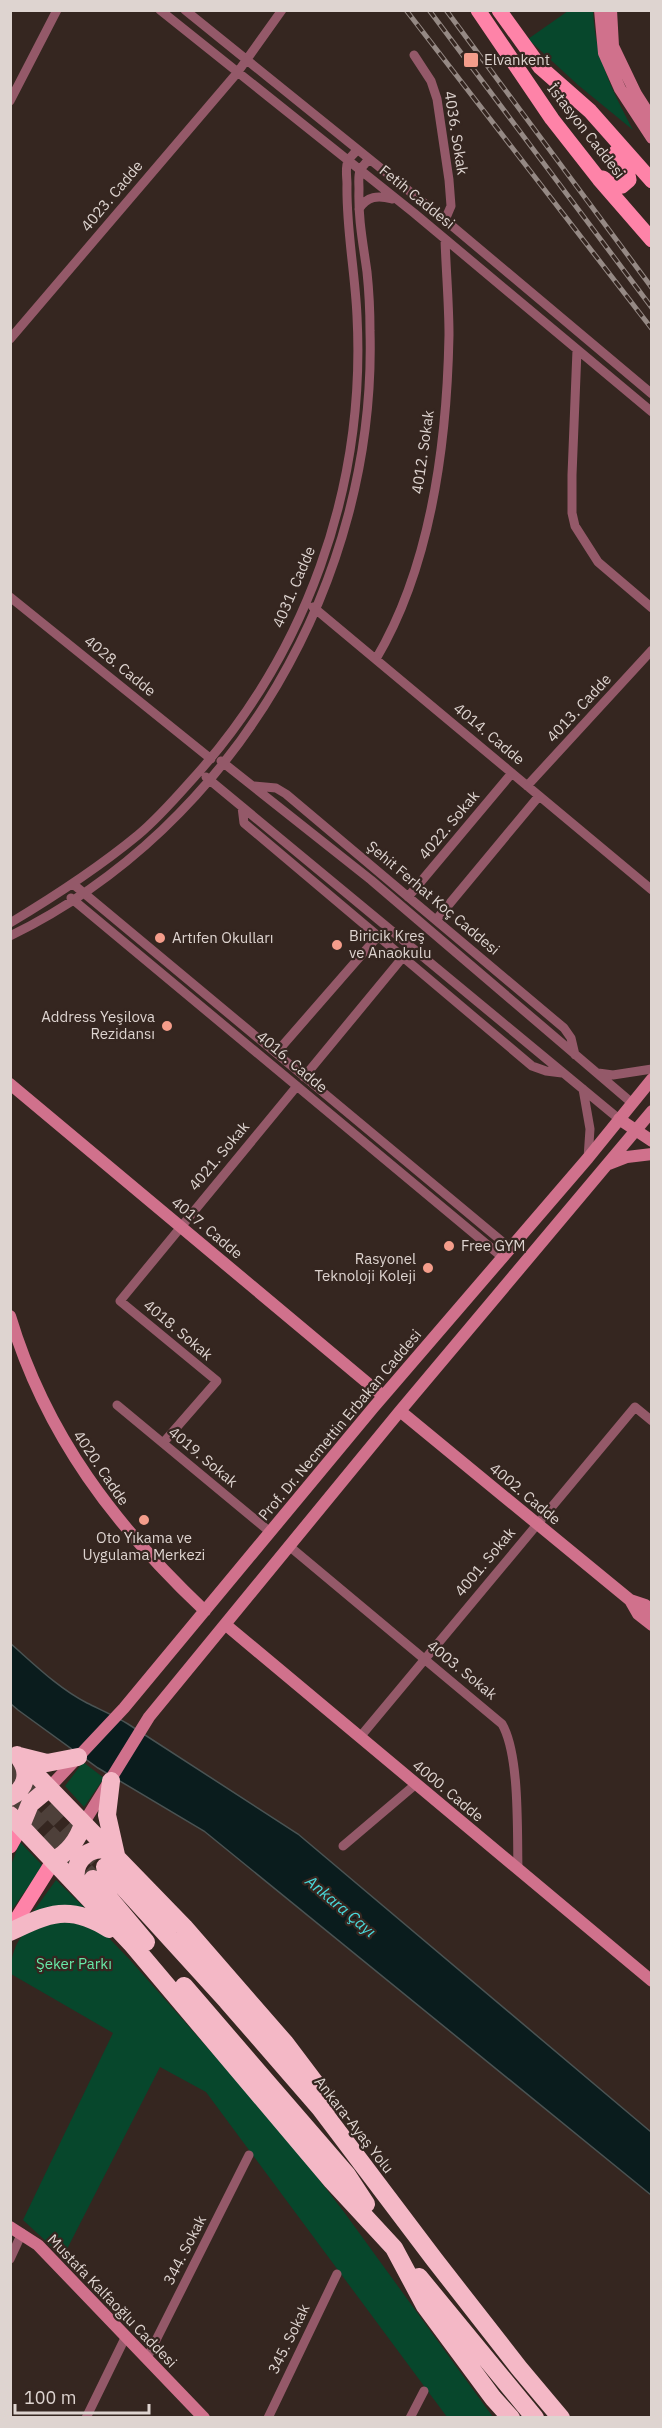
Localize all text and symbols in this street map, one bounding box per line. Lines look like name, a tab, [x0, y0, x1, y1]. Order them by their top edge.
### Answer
place label: Elvankent	[484, 50, 550, 69]
marker: Elvankent	[462, 51, 480, 69]
street label: İstasyon Caddesi	[543, 79, 629, 182]
street label: 4036. Sokak	[441, 90, 472, 176]
street label: 4023. Cadde	[77, 156, 147, 235]
street label: Fetih Caddesi	[376, 160, 459, 233]
street label: 4012. Sokak	[407, 409, 438, 495]
street label: 4031. Cadde	[268, 543, 319, 630]
street label: 4028. Cadde	[81, 631, 160, 700]
street label: 4013. Cadde	[542, 670, 615, 746]
street label: 4014. Cadde	[450, 699, 529, 769]
street label: 4022. Sokak	[414, 786, 483, 863]
street label: Şehit Ferhat Koç Caddesi	[363, 836, 504, 959]
place label: Biricik Kreş ve Anaokulu	[349, 926, 431, 962]
place label: Artıfen Okulları	[172, 928, 274, 947]
marker: Artıfen Okulları	[153, 931, 167, 945]
marker: Biricik Kreş ve Anaokulu	[330, 938, 344, 952]
place label: Address Yeşilova Rezidansı	[41, 1007, 155, 1043]
marker: Address Yeşilova Rezidansı	[160, 1019, 174, 1033]
street label: 4016. Cadde	[253, 1027, 332, 1097]
street label: 4021. Sokak	[184, 1117, 253, 1194]
street label: 4017. Cadde	[168, 1193, 247, 1263]
place label: Free GYM	[461, 1236, 526, 1255]
marker: Free GYM	[442, 1239, 456, 1253]
place label: Rasyonel Teknoloji Koleji	[314, 1249, 416, 1285]
marker: Rasyonel Teknoloji Koleji	[421, 1261, 435, 1275]
street label: 4018. Sokak	[140, 1295, 217, 1364]
street label: Prof. Dr. Necmettin Erbakan Caddesi	[254, 1325, 425, 1524]
street label: 4019. Sokak	[165, 1422, 242, 1491]
street label: 4020. Cadde	[69, 1427, 134, 1509]
street label: 4002. Cadde	[486, 1459, 565, 1529]
marker: Oto Yıkama ve Uygulama Merkezi	[137, 1513, 151, 1527]
street label: 4001. Sokak	[450, 1523, 519, 1600]
place label: Oto Yıkama ve Uygulama Merkezi	[83, 1528, 205, 1564]
street label: 4003. Sokak	[424, 1636, 501, 1704]
street label: 4000. Cadde	[409, 1756, 488, 1826]
water label: Ankara Çayı	[301, 1870, 380, 1941]
park label: Şeker Parkı	[36, 1954, 112, 1973]
street label: Ankara-Ayaş Yolu	[311, 2072, 398, 2177]
street label: 344. Sokak	[159, 2212, 210, 2288]
street label: Mustafa Kalfaoğlu Caddesi	[44, 2230, 181, 2371]
street label: 345. Sokak	[263, 2301, 314, 2377]
scale bar	[15, 2377, 148, 2415]
text: 100 m	[24, 2386, 76, 2409]

